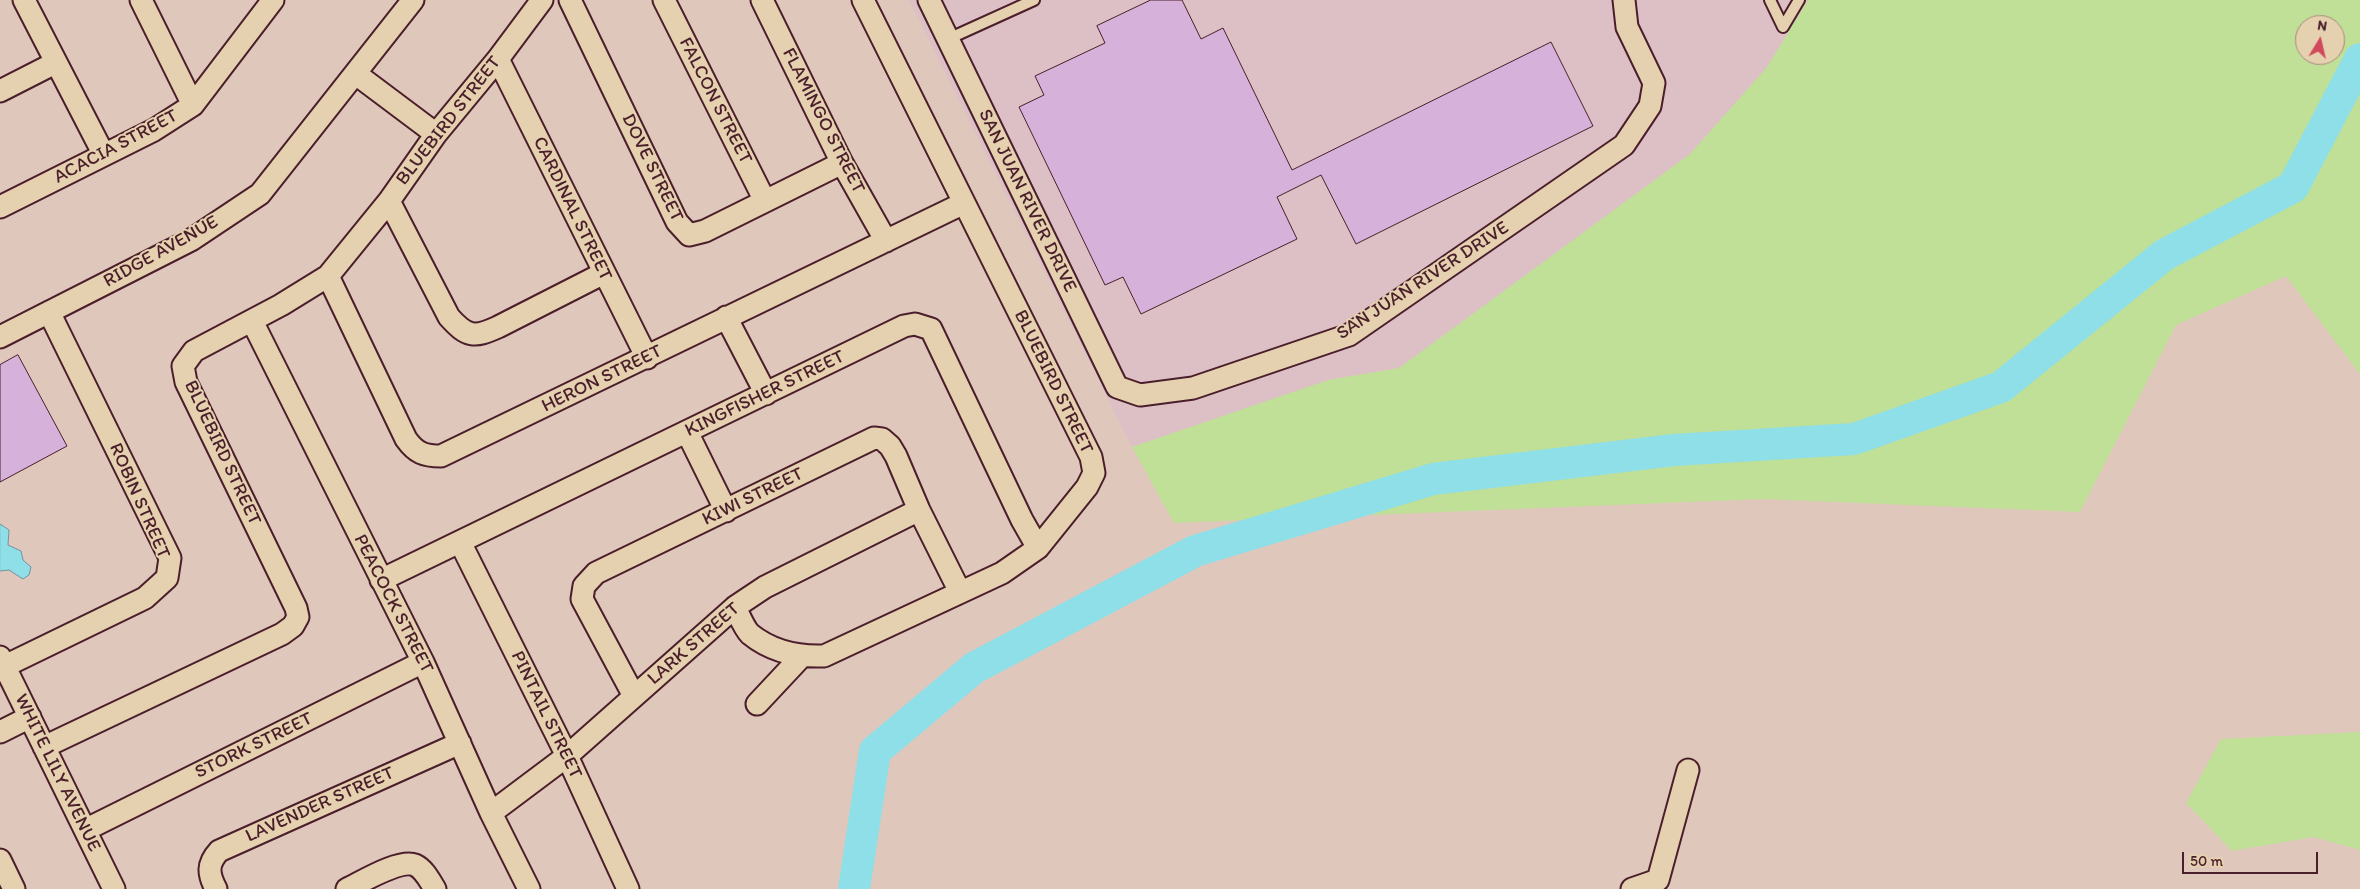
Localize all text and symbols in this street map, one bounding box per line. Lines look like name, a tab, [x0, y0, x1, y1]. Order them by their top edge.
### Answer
north arrow	[2295, 15, 2345, 65]
text: N	[2316, 17, 2328, 35]
street label: FALCON STREET	[673, 34, 757, 168]
street label: FLAMINGO STREET	[777, 45, 869, 197]
street label: BLUEBIRD STREET	[392, 52, 506, 190]
street label: ACACIA STREET	[50, 105, 182, 189]
street label: SAN JUAN RIVER DRIVE	[973, 106, 1081, 296]
street label: DOVE STREET	[616, 110, 688, 226]
street label: CARDINAL STREET	[527, 133, 617, 285]
street label: RIDGE AVENUE	[100, 211, 222, 293]
street label: SAN JUAN RIVER DRIVE	[1333, 217, 1513, 345]
street label: BLUEBIRD STREET	[1008, 306, 1098, 458]
street label: HERON STREET	[538, 340, 666, 418]
street label: KINGFISHER STREET	[681, 345, 849, 443]
street label: BLUEBIRD STREET	[178, 377, 266, 529]
street label: ROBIN STREET	[103, 440, 175, 562]
street label: KIWI STREET	[699, 463, 807, 531]
street label: PEACOCK STREET	[348, 531, 438, 677]
street label: LARK STREET	[643, 598, 745, 690]
street label: PINTAIL STREET	[505, 647, 587, 783]
street label: WHITE LILY AVENUE	[9, 690, 105, 856]
street label: STORK STREET	[191, 708, 317, 784]
street label: LAVENDER STREET	[242, 762, 398, 848]
scale bar	[2185, 842, 2321, 874]
text: 50 m	[2190, 852, 2223, 870]

